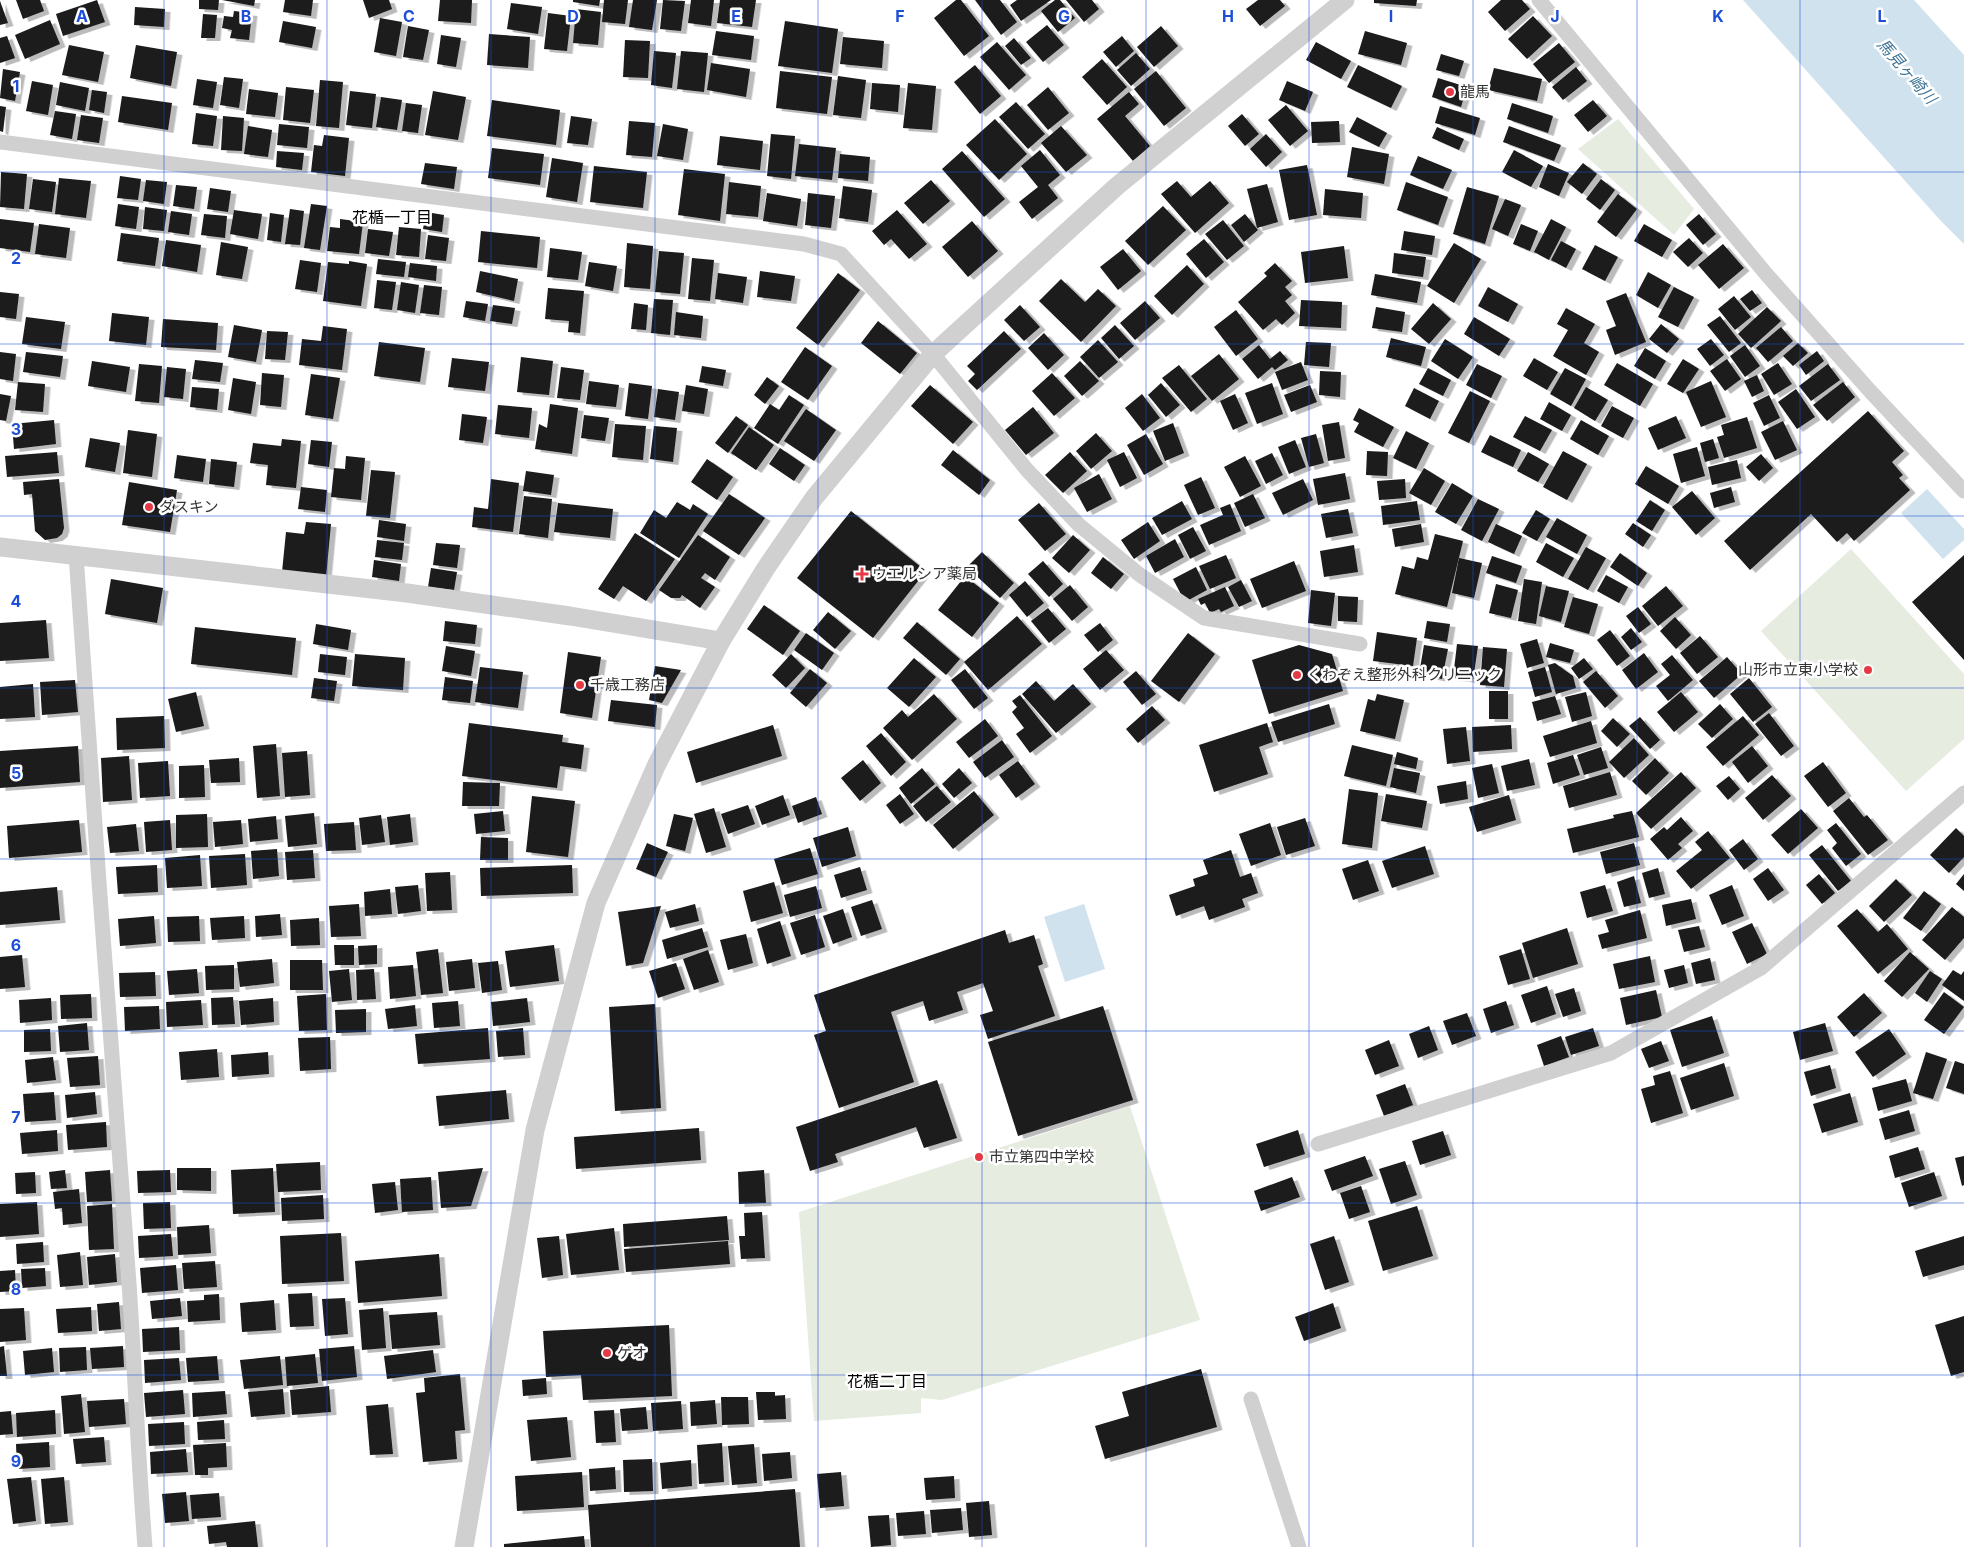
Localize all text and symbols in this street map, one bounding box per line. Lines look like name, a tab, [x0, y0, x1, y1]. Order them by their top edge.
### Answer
text: A	[76, 6, 88, 26]
text: B	[241, 6, 251, 26]
text: C	[403, 6, 415, 26]
text: D	[567, 6, 579, 26]
text: E	[731, 6, 741, 26]
text: F	[895, 6, 905, 26]
text: G	[1058, 6, 1070, 26]
text: H	[1222, 6, 1234, 26]
text: I	[1389, 6, 1393, 26]
text: J	[1550, 6, 1560, 26]
text: K	[1712, 6, 1724, 26]
text: L	[1877, 6, 1887, 26]
water label: 馬見ヶ崎川	[1873, 34, 1942, 109]
text: 1	[13, 76, 19, 96]
place label: 龍馬	[1460, 82, 1490, 101]
marker: 龍馬	[1444, 86, 1456, 98]
district label: 花楯一丁目	[352, 207, 432, 227]
text: 2	[11, 248, 21, 268]
text: 3	[11, 419, 21, 439]
place label: ダスキン	[159, 497, 219, 516]
marker: ダスキン	[143, 501, 155, 513]
place label: ウエルシア薬局	[872, 564, 977, 583]
marker: ウエルシア薬局	[856, 568, 868, 580]
text: 4	[11, 591, 22, 611]
place label: 山形市立東小学校	[1738, 660, 1858, 679]
marker: 山形市立東小学校	[1862, 664, 1874, 676]
place label: くわぞえ整形外科クリニック	[1307, 665, 1502, 684]
marker: くわぞえ整形外科クリニック	[1291, 669, 1303, 681]
place label: 千歳工務店	[590, 675, 665, 694]
marker: 千歳工務店	[574, 679, 586, 691]
text: 5	[11, 763, 21, 783]
text: 6	[11, 935, 21, 955]
text: 7	[11, 1107, 21, 1127]
place label: 市立第四中学校	[989, 1147, 1094, 1166]
marker: 市立第四中学校	[973, 1151, 985, 1163]
text: 8	[11, 1279, 21, 1299]
place label: ゲオ	[617, 1343, 647, 1362]
marker: ゲオ	[601, 1347, 613, 1359]
district label: 花楯二丁目	[847, 1371, 927, 1391]
text: 9	[11, 1451, 21, 1471]

